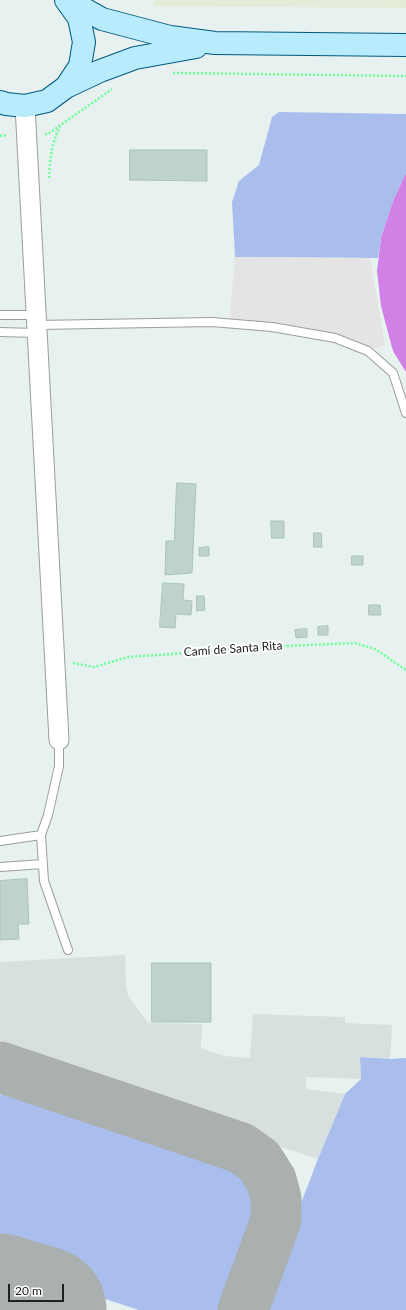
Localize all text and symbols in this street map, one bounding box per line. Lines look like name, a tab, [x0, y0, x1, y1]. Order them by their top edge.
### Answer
street label: Camí de Santa Rita	[183, 638, 283, 660]
scale bar	[10, 1276, 66, 1302]
text: 20 m	[15, 1283, 42, 1298]

